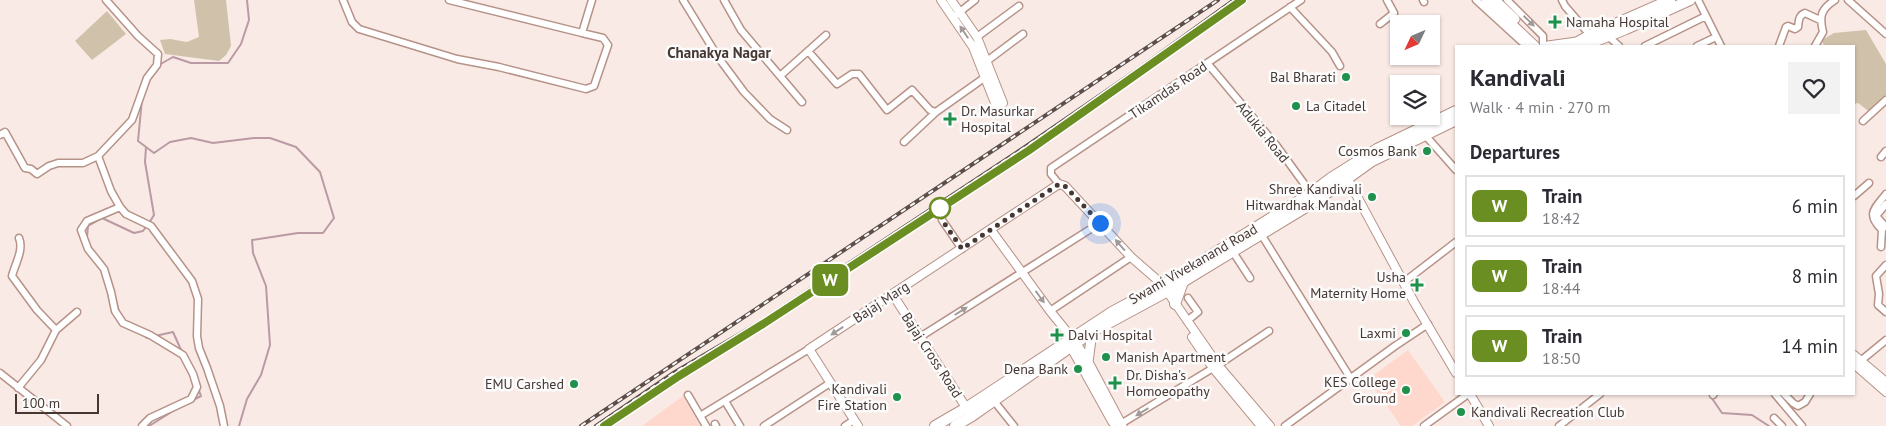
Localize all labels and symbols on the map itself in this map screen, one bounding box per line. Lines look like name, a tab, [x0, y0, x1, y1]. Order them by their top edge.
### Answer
place label: Namaha Hospital	[1566, 13, 1669, 31]
north arrow	[1390, 15, 1440, 65]
one-way arrow	[1522, 15, 1534, 27]
marker: Namaha Hospital	[1548, 15, 1562, 29]
one-way arrow	[959, 25, 969, 38]
district label: Chanakya Nagar	[667, 43, 772, 62]
street label: Tikamdas Road	[1126, 57, 1210, 123]
place label: Bal Bharati	[1270, 68, 1336, 86]
marker: Bal Bharati	[1340, 71, 1352, 83]
place label: La Citadel	[1306, 97, 1366, 115]
street label: Adukia Road	[1233, 98, 1293, 166]
marker: La Citadel	[1290, 100, 1302, 112]
place label: Dr. Masurkar Hospital	[961, 102, 1035, 136]
marker: Dr. Masurkar Hospital	[943, 112, 957, 126]
place label: Cosmos Bank	[1338, 142, 1417, 160]
marker: Cosmos Bank	[1421, 145, 1433, 157]
place label: Shree Kandivali Hitwardhak Mandal	[1246, 180, 1362, 214]
marker: Shree Kandivali Hitwardhak Mandal	[1366, 191, 1378, 203]
unlabelled marker	[929, 197, 951, 219]
your location	[1088, 211, 1113, 236]
street label: Swami Vivekanand Road	[1126, 220, 1260, 308]
one-way arrow	[1114, 239, 1126, 251]
line badge: W	[814, 264, 846, 296]
place label: Usha Maternity Home	[1310, 268, 1406, 302]
street label: Bajaj Marg	[849, 277, 913, 327]
marker: Usha Maternity Home	[1410, 278, 1424, 292]
one-way arrow	[1035, 291, 1045, 304]
one-way arrow	[954, 306, 968, 316]
street label: Bajaj Cross Road	[898, 309, 966, 401]
place label: Laxmi	[1360, 324, 1396, 342]
one-way arrow	[831, 326, 844, 336]
place label: Dalvi Hospital	[1068, 326, 1152, 344]
marker: Laxmi	[1400, 327, 1412, 339]
marker: Dalvi Hospital	[1050, 328, 1064, 342]
place label: Manish Apartment	[1116, 348, 1226, 366]
marker: Manish Apartment	[1100, 351, 1112, 363]
place label: Dena Bank	[1004, 360, 1068, 378]
marker: Dena Bank	[1072, 363, 1084, 375]
place label: Dr. Disha's Homoeopathy	[1126, 366, 1210, 400]
place label: KES College Ground	[1324, 373, 1396, 407]
place label: EMU Carshed	[485, 375, 564, 393]
marker: Dr. Disha's Homoeopathy	[1108, 376, 1122, 390]
marker: EMU Carshed	[568, 378, 580, 390]
place label: Kandivali Fire Station	[818, 380, 887, 414]
marker: KES College Ground	[1400, 384, 1412, 396]
scale bar	[15, 391, 99, 414]
marker: Kandivali Fire Station	[891, 391, 903, 403]
place label: Kandivali Recreation Club	[1471, 403, 1625, 421]
marker: Kandivali Recreation Club	[1455, 406, 1467, 418]
one-way arrow	[1136, 407, 1149, 416]

